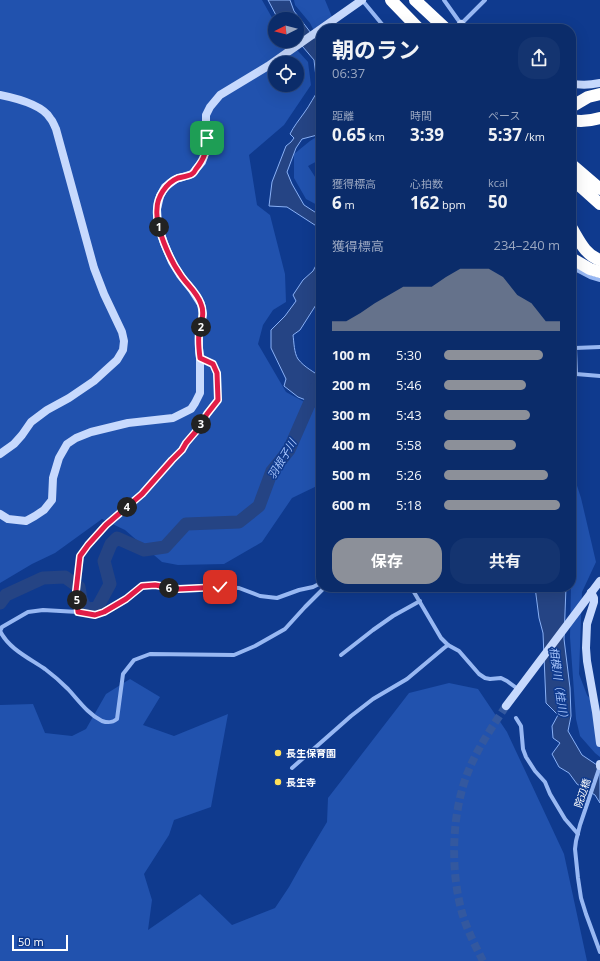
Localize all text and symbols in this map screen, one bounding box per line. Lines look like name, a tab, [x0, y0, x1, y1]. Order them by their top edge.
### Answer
north arrow	[268, 12, 304, 48]
map controls	[268, 12, 304, 92]
text: 朝のラン	[332, 34, 420, 64]
button: share	[518, 37, 560, 79]
button: locate	[268, 56, 304, 92]
text: 06:37	[332, 64, 365, 82]
text: 距離	[332, 108, 354, 123]
text: 時間	[410, 108, 432, 123]
text: ペース	[488, 108, 520, 123]
pin	[190, 121, 224, 155]
text: 0.65	[332, 123, 366, 146]
text: 3:39	[410, 123, 444, 146]
text: 5:37	[488, 123, 522, 146]
icon: arrive	[196, 127, 218, 149]
text: km	[366, 129, 385, 144]
text: /km	[522, 129, 545, 144]
text: kcal	[488, 175, 508, 190]
text: 獲得標高	[332, 176, 376, 191]
text: 心拍数	[410, 176, 443, 191]
text: 50	[488, 190, 507, 213]
text: 6	[332, 191, 342, 214]
text: 162	[410, 191, 439, 214]
text: m	[342, 197, 355, 212]
text: bpm	[439, 197, 466, 212]
pin: 1	[149, 217, 169, 237]
text: 1	[156, 219, 162, 234]
text: 234–240 m	[493, 236, 560, 254]
text: 獲得標高	[332, 237, 384, 255]
pin: 2	[191, 317, 211, 337]
text: 2	[198, 319, 204, 334]
text: 100 m	[332, 346, 370, 364]
text: 5:30	[396, 346, 422, 364]
text: 200 m	[332, 376, 370, 394]
text: 5:46	[396, 376, 422, 394]
text: 300 m	[332, 406, 370, 424]
text: 5:43	[396, 406, 422, 424]
pin: 3	[191, 414, 211, 434]
text: 3	[198, 416, 204, 431]
water label: 羽根子川	[264, 435, 300, 481]
text: 400 m	[332, 436, 370, 454]
text: 5:58	[396, 436, 422, 454]
text: 500 m	[332, 466, 370, 484]
text: 5:26	[396, 466, 422, 484]
text: 600 m	[332, 496, 370, 514]
text: 5:18	[396, 496, 422, 514]
pin: 4	[117, 497, 137, 517]
text: 4	[124, 499, 130, 514]
button: 保存	[332, 538, 442, 584]
button: 共有	[450, 538, 560, 584]
pin	[203, 570, 237, 604]
icon: check	[209, 576, 231, 598]
pin: 6	[159, 578, 179, 598]
text: 6	[166, 580, 172, 595]
pin: 5	[67, 590, 87, 610]
text: 5	[74, 592, 80, 607]
water label: 相模川（桂川）	[547, 646, 572, 724]
place label: 長生保育園	[286, 746, 336, 760]
marker: 長生保育園	[273, 748, 283, 758]
place label: 長生寺	[286, 775, 316, 789]
marker: 長生寺	[273, 777, 283, 787]
street label: 院辺橋	[570, 777, 594, 809]
scale bar	[12, 933, 68, 952]
text: 50 m	[18, 934, 44, 949]

